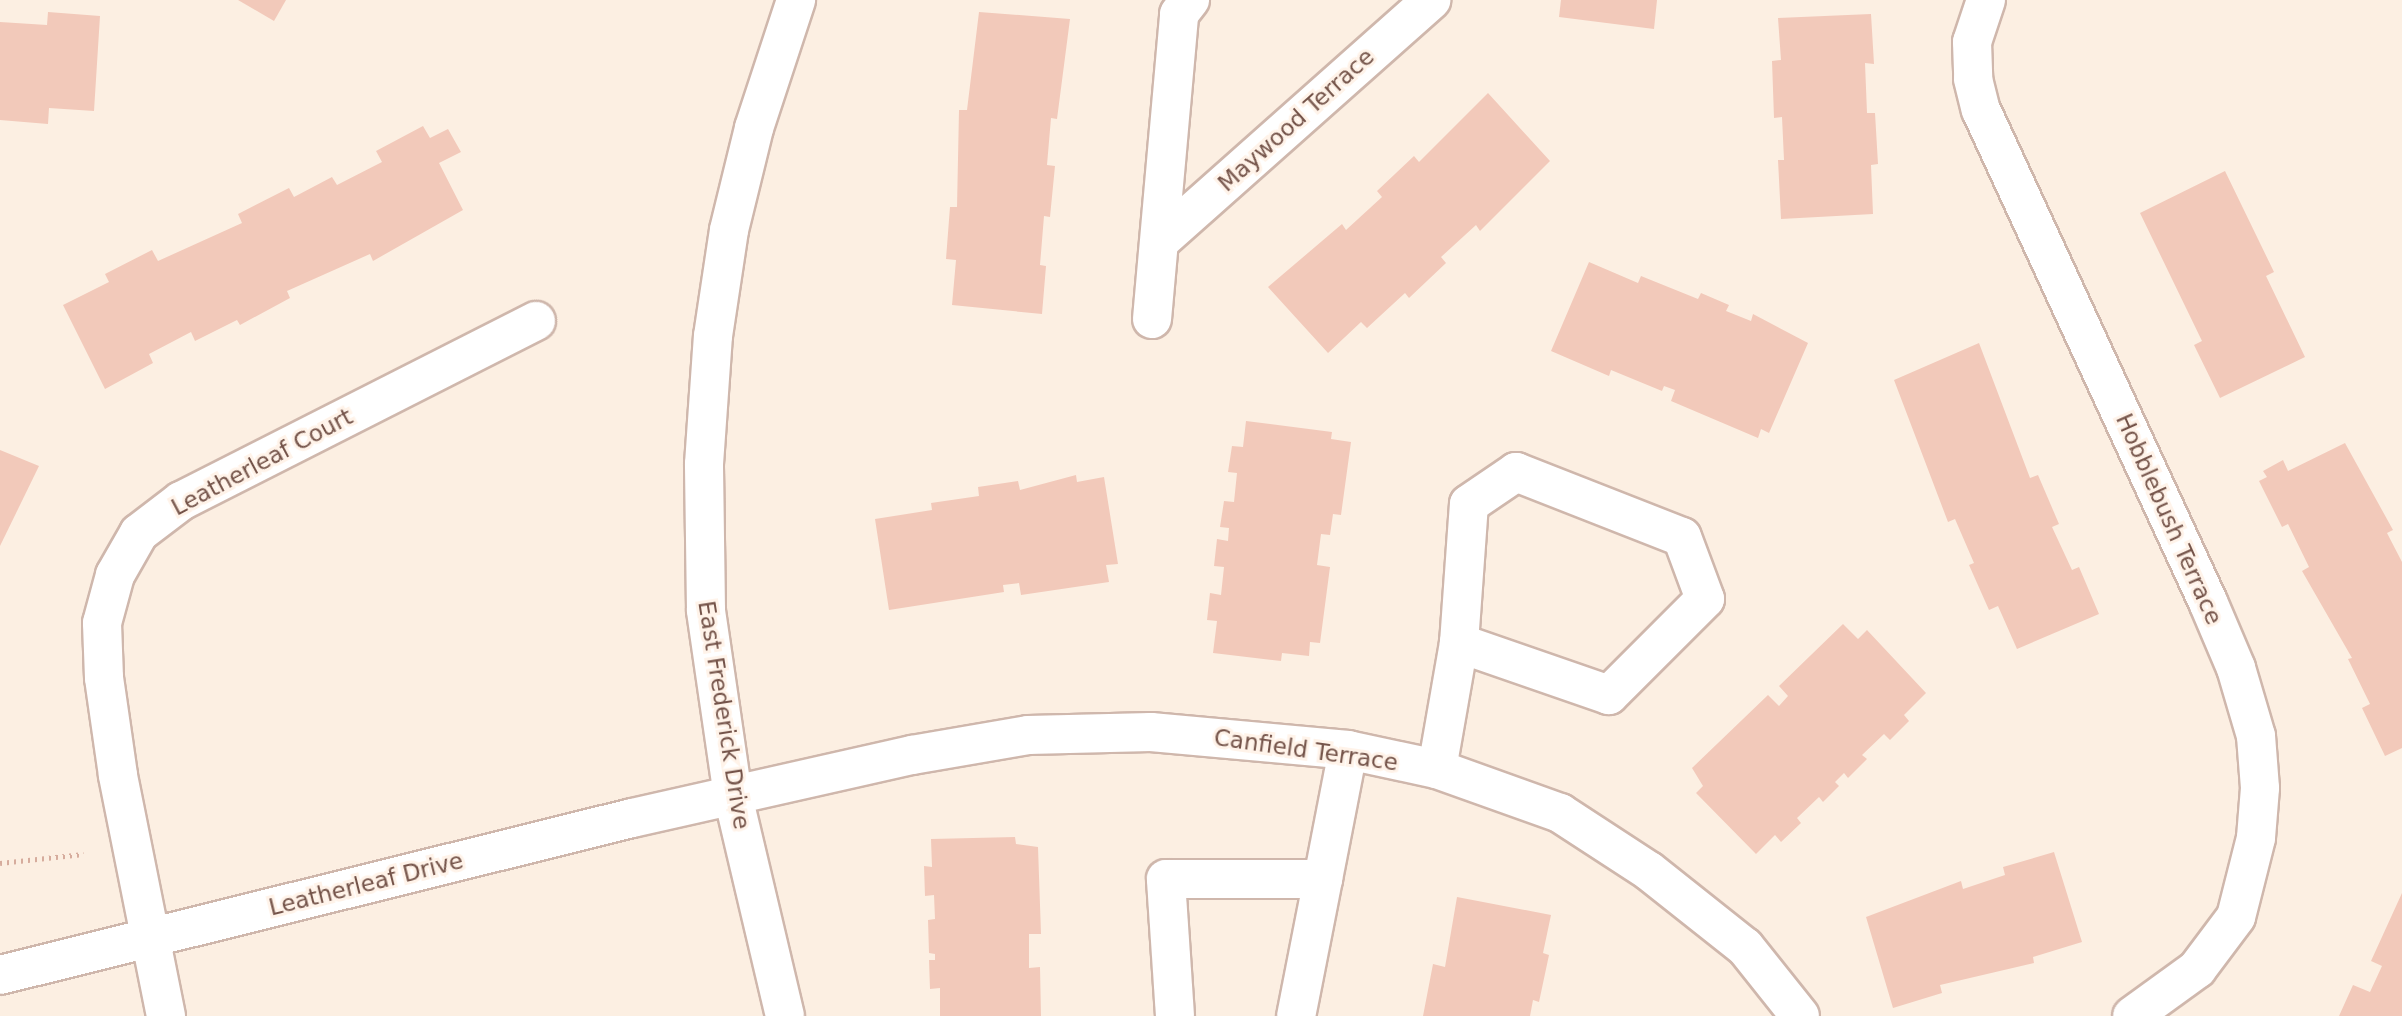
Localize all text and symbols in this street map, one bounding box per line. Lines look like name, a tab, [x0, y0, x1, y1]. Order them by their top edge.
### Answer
street label: Maywood Terrace	[1212, 43, 1380, 197]
street label: Leatherleaf Court	[167, 403, 357, 521]
street label: Hobblebush Terrace	[2110, 409, 2228, 629]
street label: East Frederick Drive	[692, 599, 756, 831]
street label: Canfield Terrace	[1212, 723, 1400, 777]
street label: Leatherleaf Drive	[266, 847, 466, 921]

